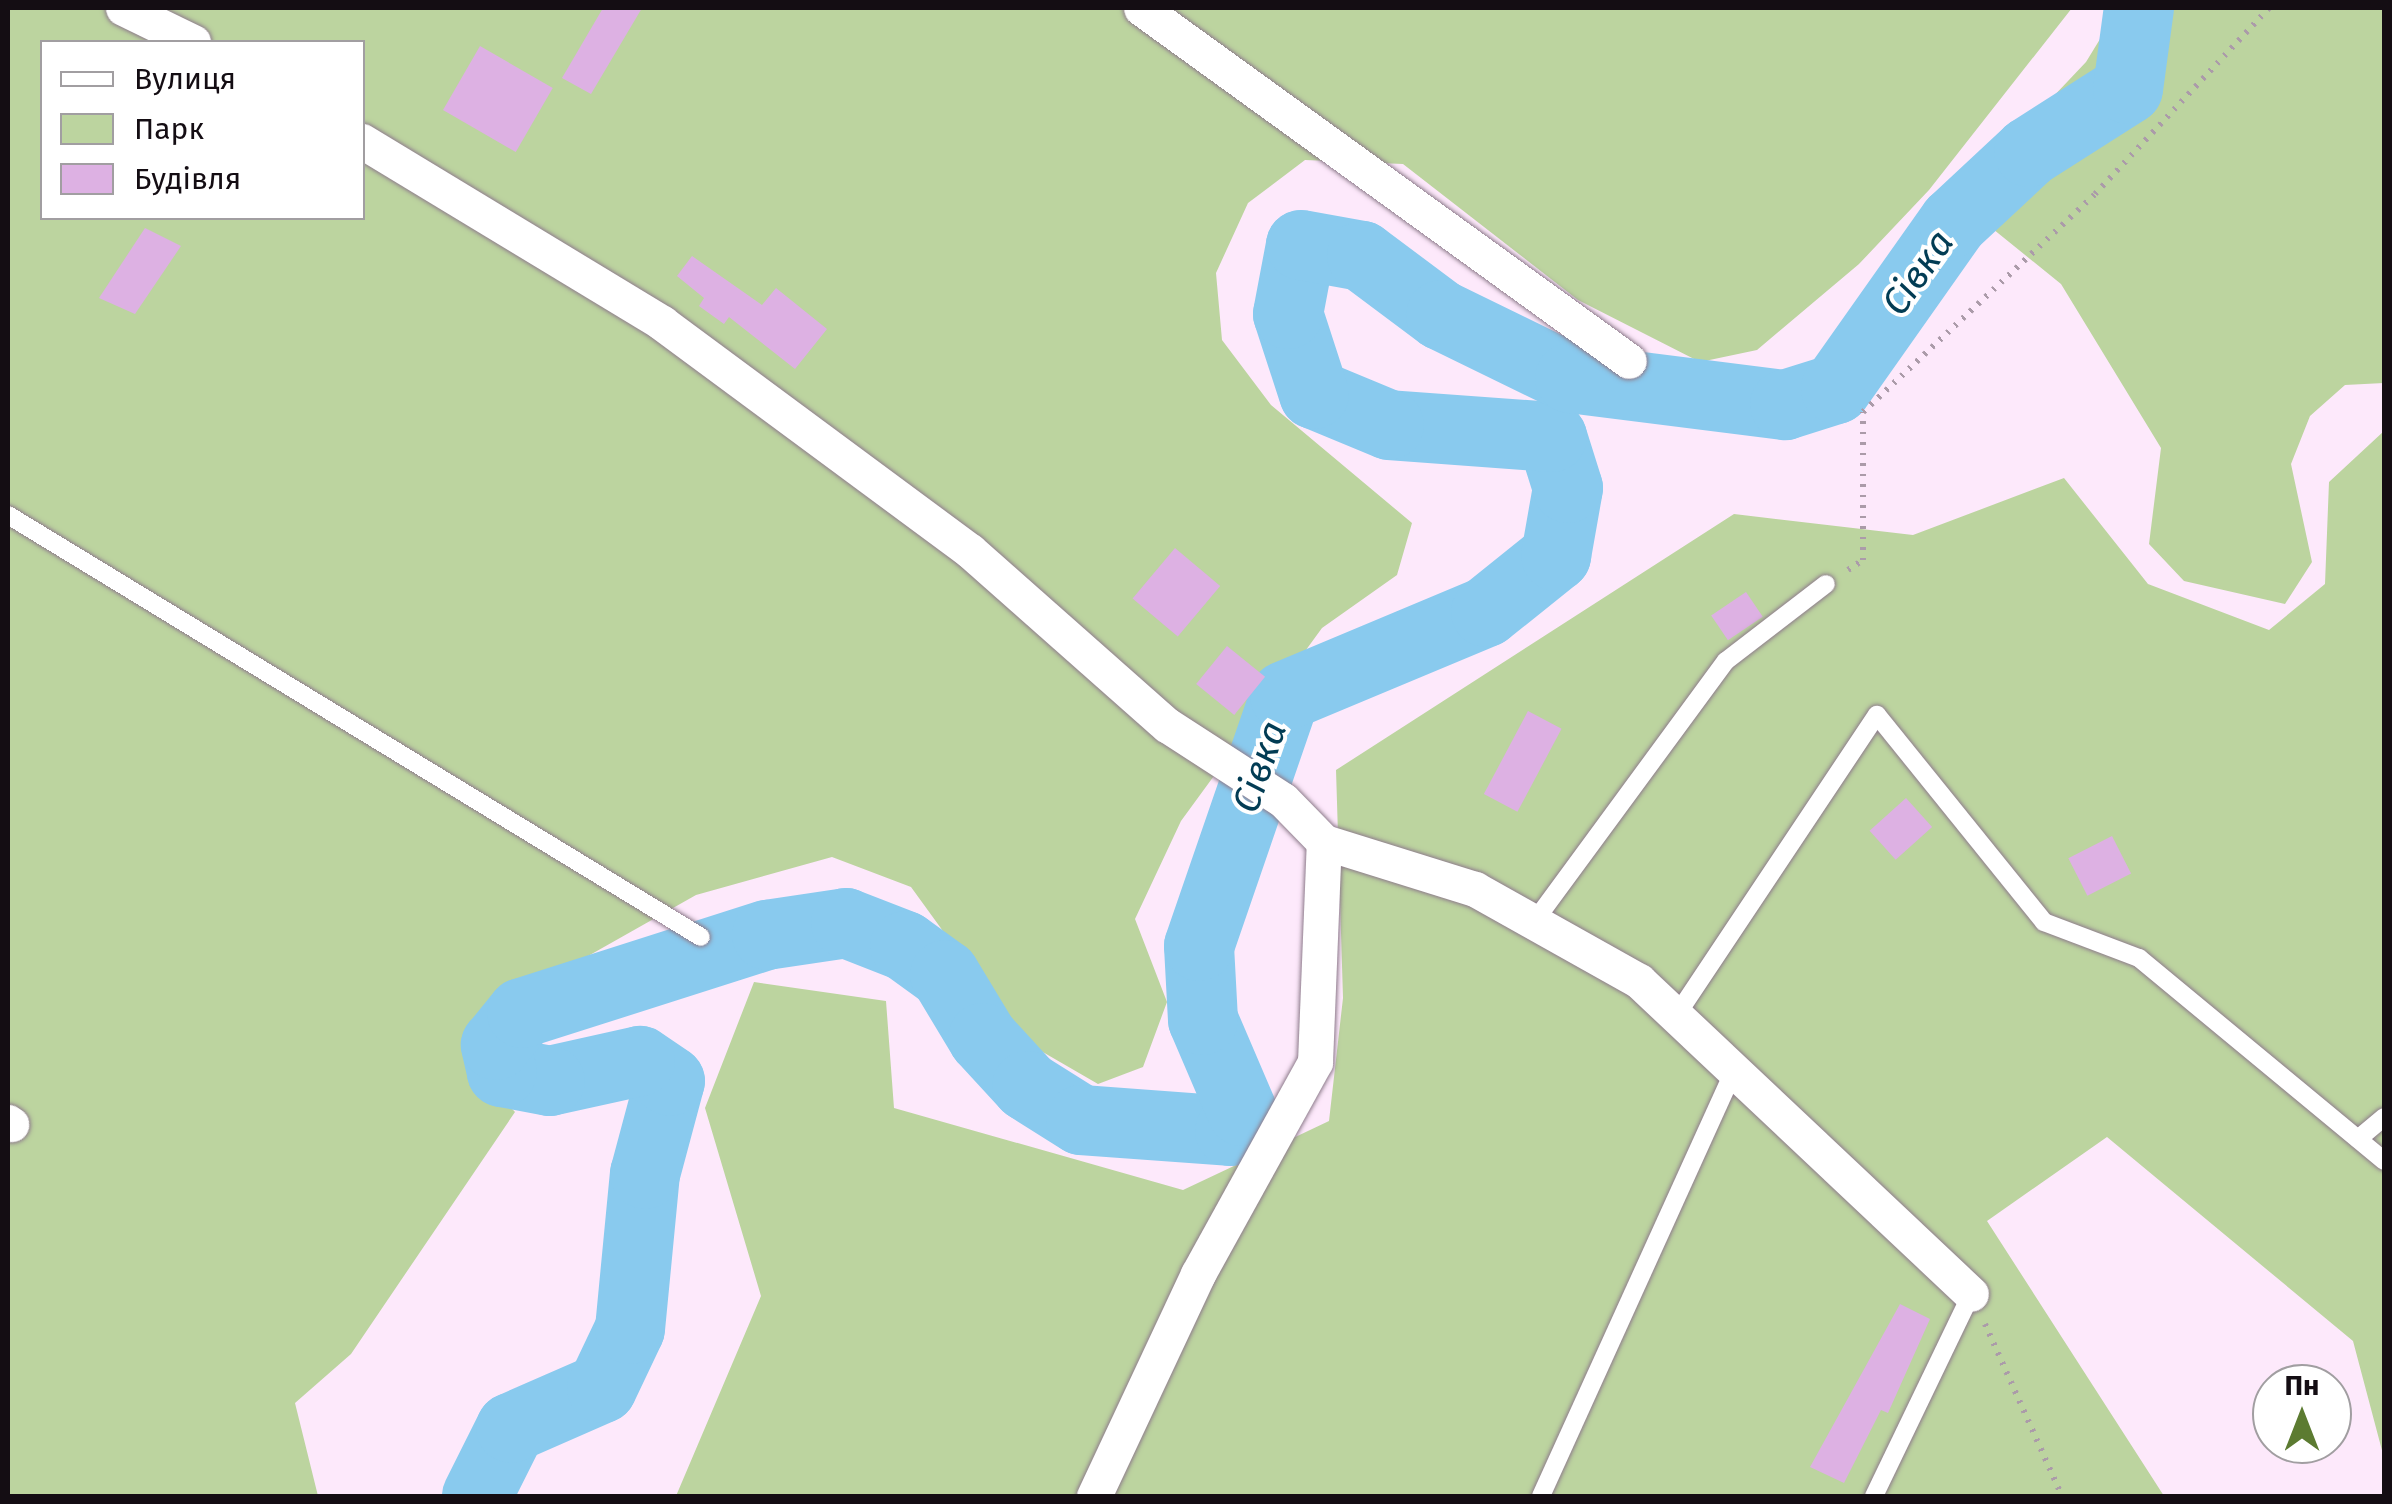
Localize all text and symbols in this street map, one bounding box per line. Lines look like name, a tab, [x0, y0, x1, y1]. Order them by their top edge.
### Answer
legend	[40, 40, 365, 220]
text: Вулиця	[134, 61, 236, 97]
text: Парк	[134, 111, 204, 147]
text: Будівля	[134, 161, 241, 197]
water label: Сівка	[1872, 222, 1964, 324]
water label: Сівка	[1223, 715, 1297, 819]
north arrow	[2252, 1364, 2352, 1464]
text: Пн	[2284, 1369, 2320, 1402]

